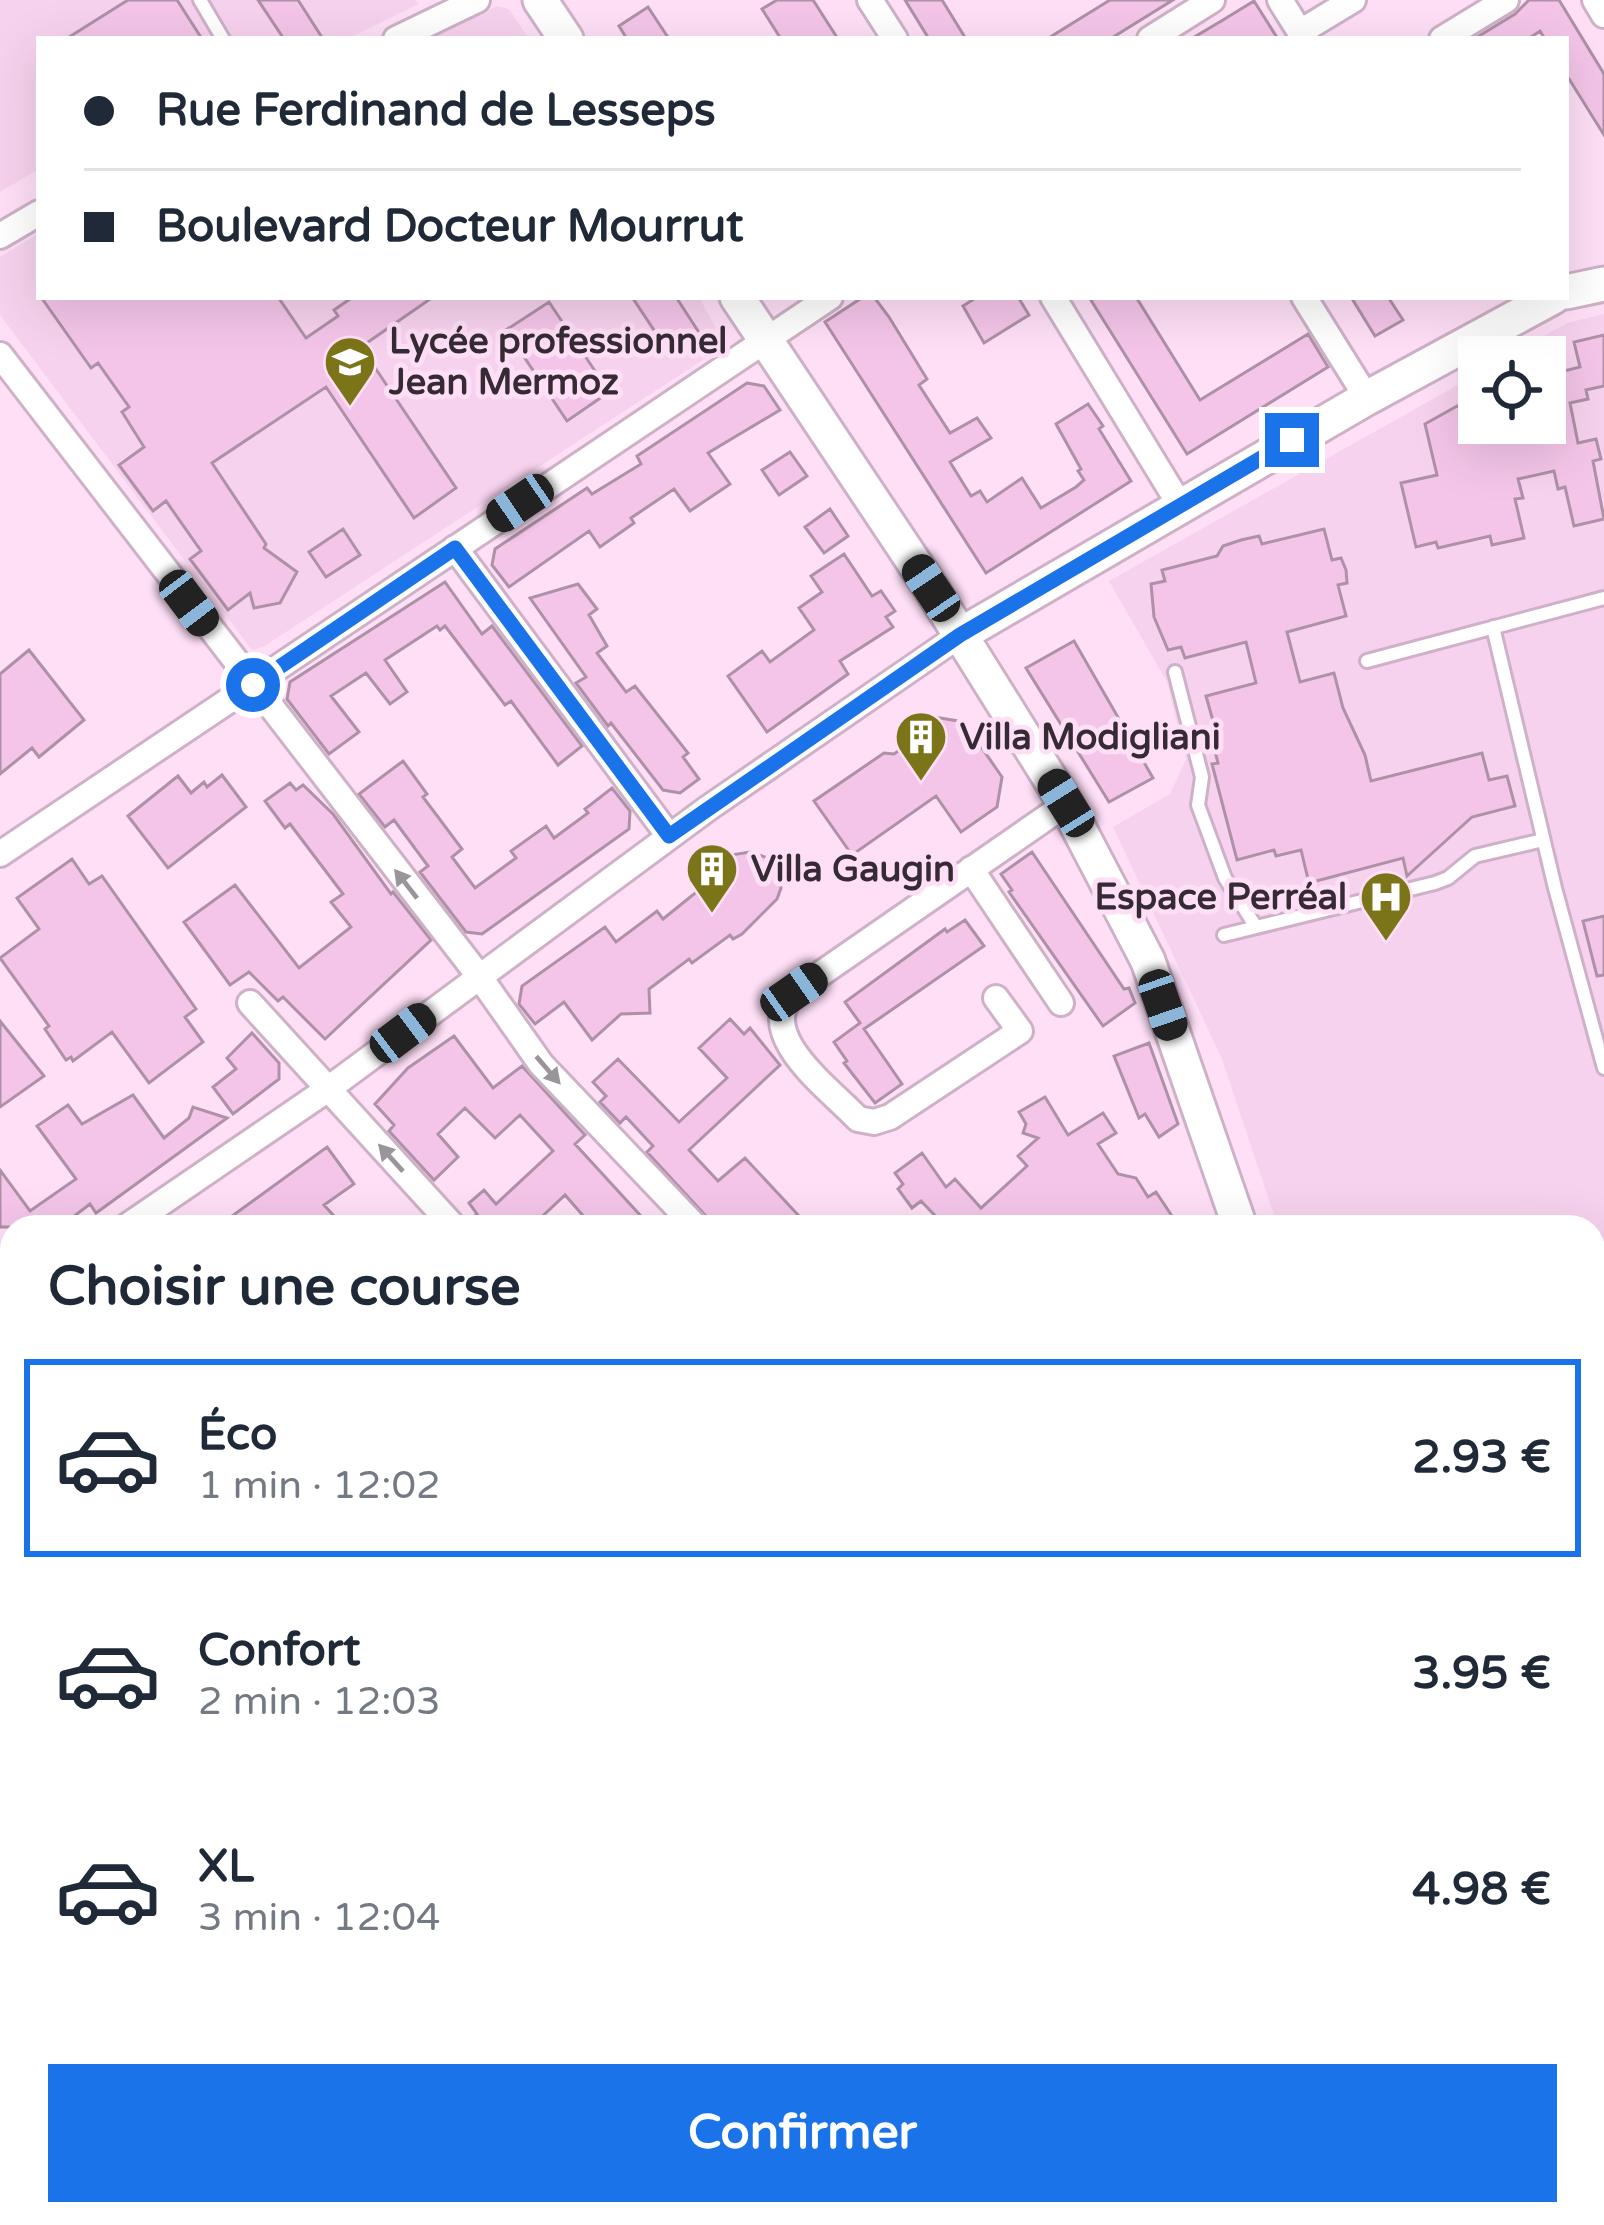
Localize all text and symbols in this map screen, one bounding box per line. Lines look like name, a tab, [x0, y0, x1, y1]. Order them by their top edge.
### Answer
text: Rue Ferdinand de Lesseps	[156, 84, 716, 138]
text: Boulevard Docteur Mourrut	[156, 200, 743, 254]
place label: Lycée professionnel Jean Mermoz	[388, 320, 727, 404]
school or university icon: Lycée professionnel Jean Mermoz	[322, 334, 378, 408]
map controls	[1458, 336, 1566, 444]
button: locate	[1458, 336, 1566, 444]
route end	[1265, 413, 1319, 467]
car	[480, 468, 560, 538]
car	[896, 548, 966, 628]
car	[153, 563, 225, 643]
route start	[226, 658, 280, 712]
building icon: Villa Modigliani	[893, 709, 949, 783]
place label: Villa Modigliani	[960, 716, 1221, 759]
car	[1032, 763, 1100, 843]
building icon: Villa Gaugin	[684, 841, 740, 915]
place label: Villa Gaugin	[751, 848, 955, 891]
one-way arrow	[395, 868, 419, 900]
hospital icon: Espace Perréal	[1358, 869, 1414, 943]
place label: Espace Perréal	[1095, 876, 1347, 919]
car	[754, 957, 834, 1027]
car	[1134, 965, 1192, 1045]
car	[363, 997, 443, 1069]
one-way arrow	[534, 1055, 561, 1085]
one-way arrow	[378, 1143, 405, 1172]
text: Choisir une course	[48, 1254, 521, 1319]
icon: car	[54, 1404, 162, 1512]
text: Éco	[198, 1408, 277, 1462]
text: 2.93 €	[1412, 1431, 1551, 1485]
text: 1 min · 12:02	[198, 1462, 440, 1509]
icon: car	[54, 1620, 162, 1728]
text: Confort	[198, 1624, 360, 1678]
text: 3.95 €	[1412, 1647, 1551, 1701]
text: 2 min · 12:03	[198, 1678, 440, 1725]
icon: car	[54, 1836, 162, 1944]
text: XL	[198, 1840, 254, 1894]
text: 4.98 €	[1412, 1863, 1551, 1917]
text: 3 min · 12:04	[198, 1894, 440, 1941]
button: Confirmer	[48, 2064, 1557, 2202]

